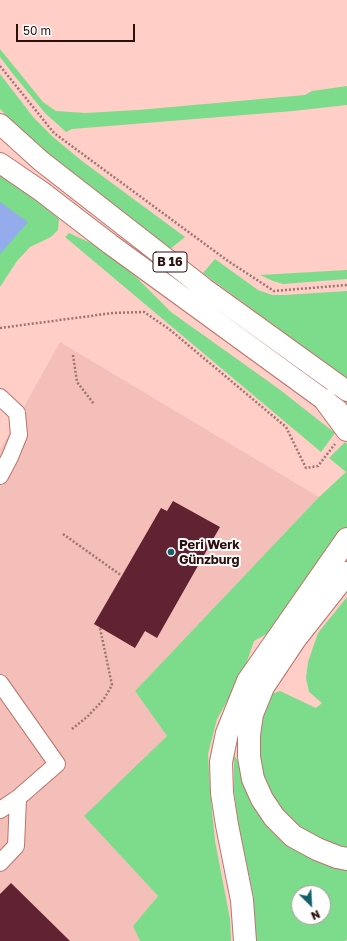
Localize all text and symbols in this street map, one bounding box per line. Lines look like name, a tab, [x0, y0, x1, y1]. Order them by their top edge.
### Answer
scale bar	[18, 16, 137, 42]
text: 50 m	[23, 23, 51, 38]
road number: B 16	[153, 252, 187, 272]
place label: Peri Werk Günzburg	[179, 537, 240, 568]
marker: Peri Werk Günzburg	[166, 547, 176, 557]
north arrow	[291, 885, 331, 925]
text: N	[309, 908, 322, 923]

